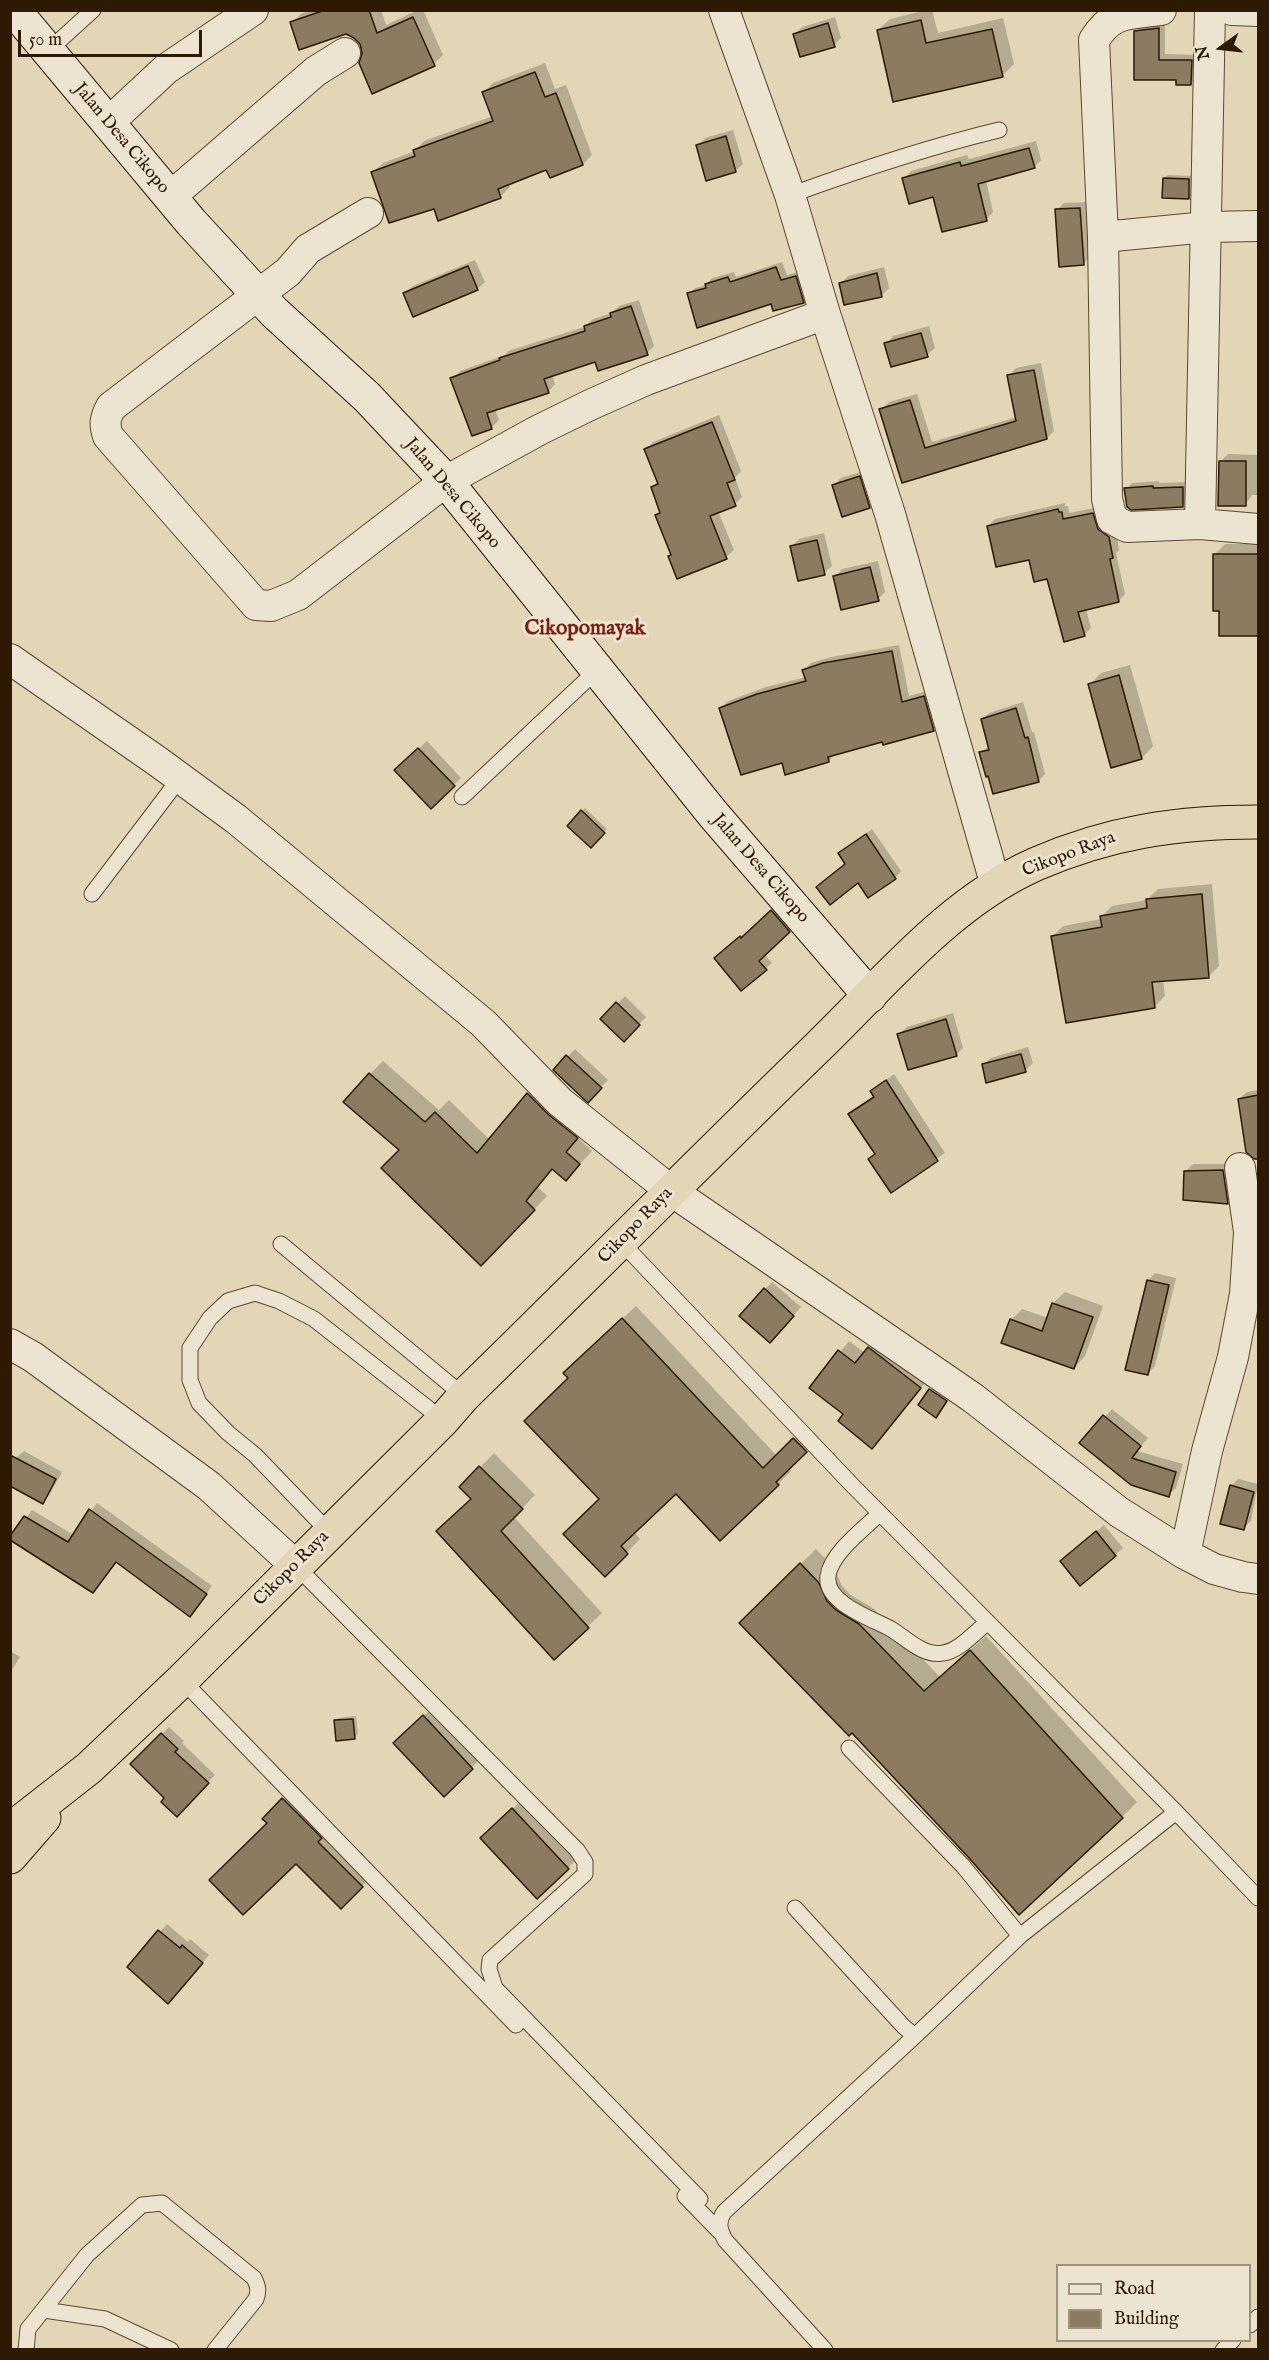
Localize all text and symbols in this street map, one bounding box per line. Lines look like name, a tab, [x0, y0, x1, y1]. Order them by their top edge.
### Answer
scale bar	[21, 18, 206, 56]
north arrow	[1191, 18, 1251, 78]
text: 50 m	[29, 29, 62, 52]
text: N	[1192, 43, 1215, 62]
street label: Jalan Desa Cikopo	[68, 79, 174, 199]
street label: Jalan Desa Cikopo	[399, 434, 505, 554]
district label: Cikopomayak	[524, 617, 646, 643]
street label: Jalan Desa Cikopo	[707, 810, 813, 928]
street label: Cikopo Raya	[1019, 827, 1119, 883]
street label: Cikopo Raya	[594, 1183, 678, 1269]
street label: Cikopo Raya	[250, 1527, 334, 1611]
legend	[1056, 2264, 1251, 2342]
text: Road	[1114, 2278, 1155, 2301]
text: Building	[1114, 2308, 1179, 2331]

